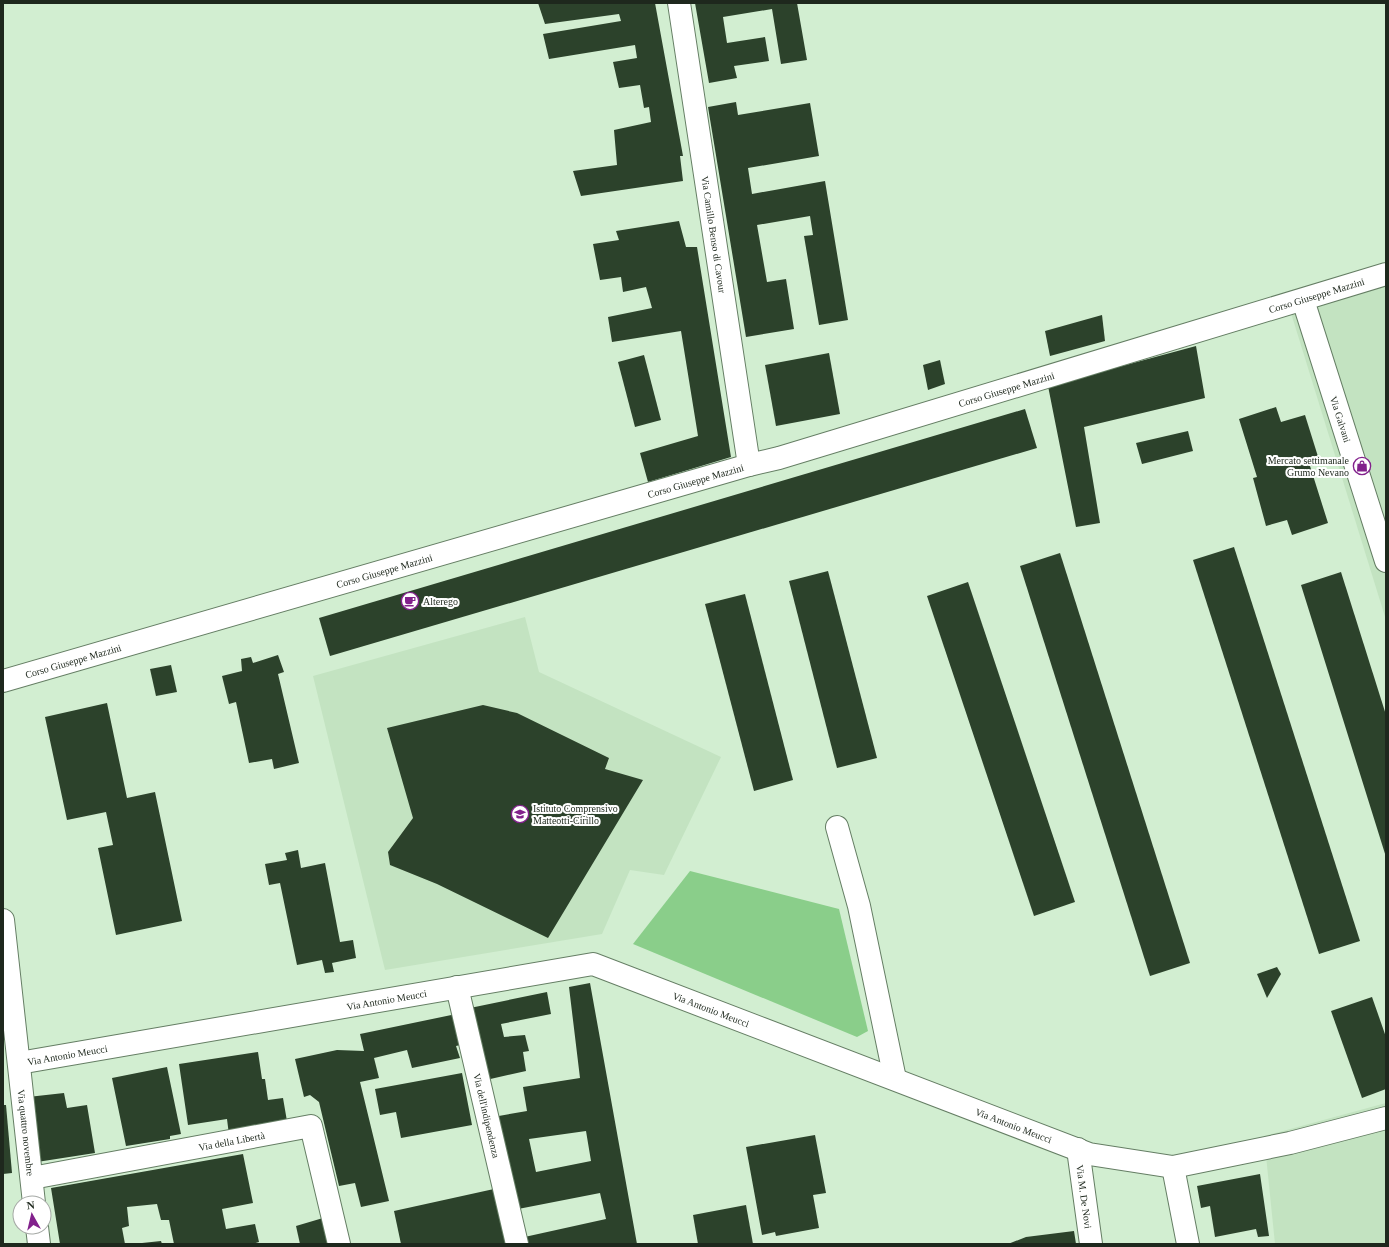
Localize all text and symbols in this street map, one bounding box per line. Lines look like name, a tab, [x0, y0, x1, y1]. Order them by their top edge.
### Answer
street label: Via Camillo Benso di Cavour	[699, 175, 728, 294]
street label: Corso Giuseppe Mazzini	[1267, 276, 1366, 315]
street label: Corso Giuseppe Mazzini	[957, 370, 1056, 409]
street label: Via Galvani	[1328, 395, 1353, 444]
place label: Mercato settimanale Grumo Nevano	[1268, 455, 1350, 478]
shop icon: Mercato settimanale Grumo Nevano	[1352, 456, 1372, 476]
street label: Corso Giuseppe Mazzini	[646, 462, 745, 500]
street label: Corso Giuseppe Mazzini	[335, 552, 434, 590]
cafe icon: Alterego	[400, 591, 420, 611]
place label: Alterego	[423, 596, 458, 607]
street label: Corso Giuseppe Mazzini	[24, 642, 123, 680]
place label: Istituto Comprensivo Matteotti-Cirillo	[533, 803, 618, 826]
school or university icon: Istituto Comprensivo Matteotti-Cirillo	[510, 804, 530, 824]
street label: Via Antonio Meucci	[346, 988, 428, 1012]
street label: Via Antonio Meucci	[671, 990, 751, 1029]
street label: Via Antonio Meucci	[26, 1043, 109, 1067]
street label: Via dell'indipendenza	[471, 1072, 502, 1160]
street label: Via quattro novembre	[16, 1089, 36, 1177]
street label: Via Antonio Meucci	[974, 1106, 1054, 1145]
street label: Via della Libertà	[198, 1130, 266, 1153]
street label: Via M. De Novi	[1074, 1164, 1094, 1230]
north arrow	[12, 1195, 52, 1235]
text: N	[26, 1199, 35, 1212]

